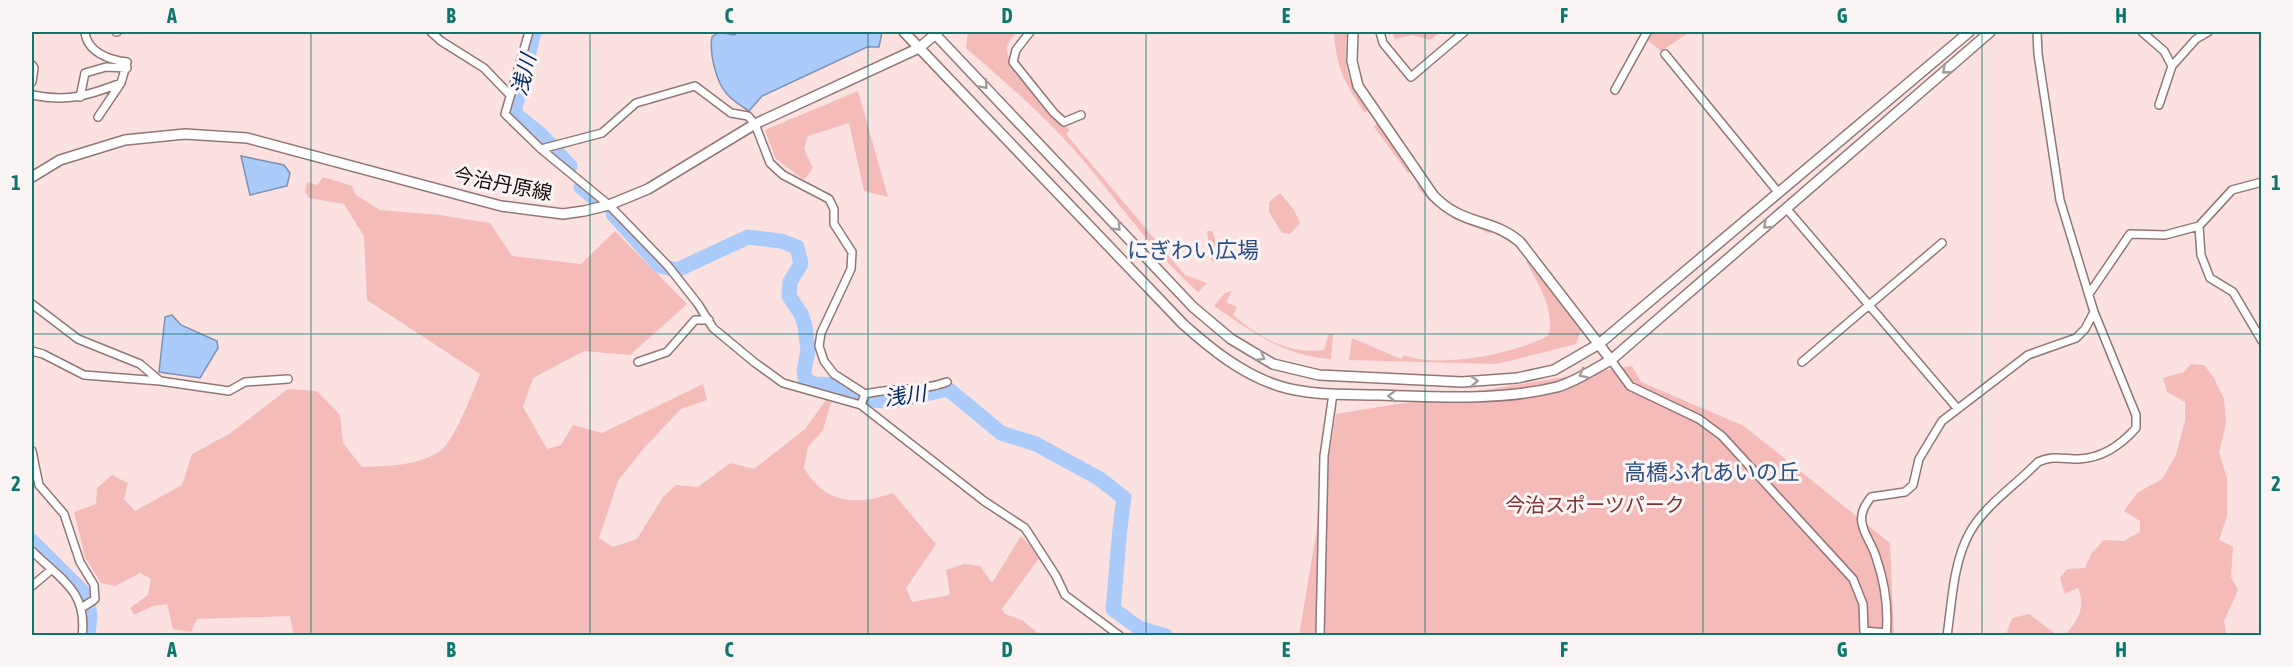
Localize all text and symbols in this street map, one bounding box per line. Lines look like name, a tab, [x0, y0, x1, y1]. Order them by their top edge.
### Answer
text: A	[166, 4, 177, 27]
text: B	[446, 4, 456, 27]
text: C	[725, 4, 734, 27]
text: D	[1001, 4, 1013, 27]
text: E	[1282, 4, 1291, 27]
text: F	[1560, 4, 1568, 27]
text: G	[1837, 4, 1848, 27]
text: H	[2115, 4, 2127, 27]
water label: 浅川	[506, 50, 540, 98]
one-way arrow	[1942, 63, 1953, 74]
one-way arrow	[976, 78, 987, 89]
street label: 今治丹原線	[452, 163, 554, 204]
text: 1	[11, 171, 21, 194]
text: 1	[2271, 171, 2281, 194]
one-way arrow	[1763, 218, 1773, 229]
one-way arrow	[1110, 220, 1121, 231]
district label: にぎわい広場	[1127, 237, 1259, 263]
one-way arrow	[1255, 350, 1265, 361]
one-way arrow	[1579, 367, 1590, 378]
one-way arrow	[1469, 375, 1478, 388]
water label: 浅川	[882, 380, 929, 410]
one-way arrow	[1388, 389, 1397, 402]
district label: 高橋ふれあいの丘	[1624, 459, 1800, 485]
text: 2	[11, 472, 21, 495]
text: 2	[2271, 472, 2281, 495]
park label: 今治スポーツパーク	[1505, 493, 1685, 516]
text: A	[166, 638, 177, 661]
text: B	[446, 638, 456, 661]
text: C	[725, 638, 734, 661]
text: D	[1001, 638, 1013, 661]
text: E	[1282, 638, 1291, 661]
text: F	[1560, 638, 1568, 661]
text: G	[1837, 638, 1848, 661]
text: H	[2115, 638, 2127, 661]

